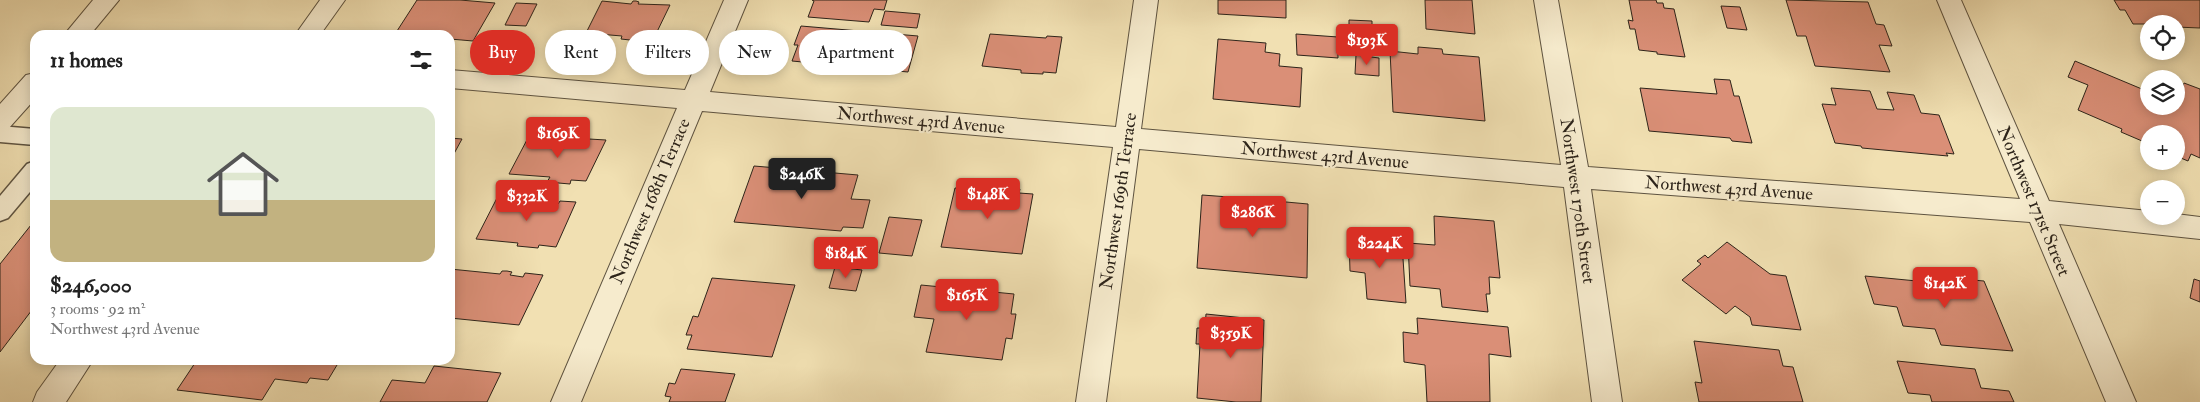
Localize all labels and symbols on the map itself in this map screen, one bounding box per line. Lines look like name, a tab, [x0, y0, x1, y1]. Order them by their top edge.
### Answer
pin: $193K	[1332, 23, 1402, 66]
street label: Northwest 43rd Avenue	[836, 102, 1006, 139]
street label: Northwest 169th Terrace	[1095, 111, 1142, 291]
street label: Northwest 168th Terrace	[605, 115, 696, 287]
pin: $169K	[523, 116, 593, 159]
street label: Northwest 170th Street	[1555, 117, 1601, 285]
street label: Northwest 171st Street	[1992, 123, 2076, 280]
street label: Northwest 43rd Avenue	[1240, 137, 1410, 174]
pin: $246K	[767, 158, 837, 200]
street label: Northwest 43rd Avenue	[1644, 171, 1814, 206]
pin: $148K	[953, 178, 1023, 220]
pin: $332K	[492, 180, 562, 222]
pin: $286K	[1218, 196, 1288, 238]
pin: $224K	[1345, 226, 1415, 269]
pin: $184K	[811, 236, 881, 279]
pin: $142K	[1910, 266, 1980, 309]
pin: $165K	[932, 278, 1002, 321]
pin: $359K	[1196, 316, 1266, 359]

